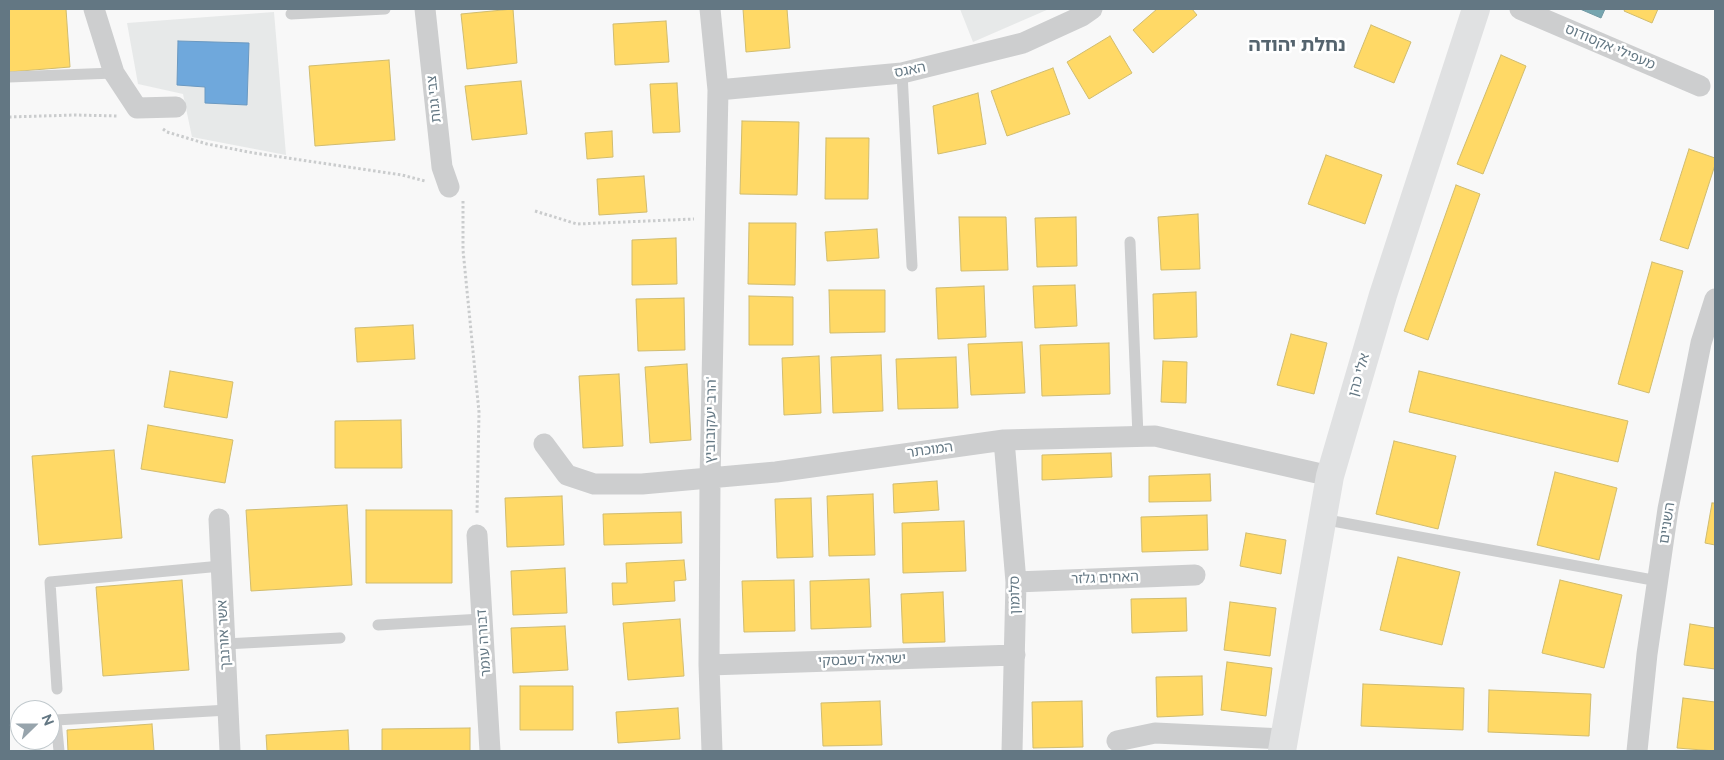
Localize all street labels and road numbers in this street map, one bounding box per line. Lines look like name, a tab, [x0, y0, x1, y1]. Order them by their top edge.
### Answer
street label: מעפילי אקסודוס	[1562, 20, 1658, 74]
street label: האגס	[893, 59, 927, 81]
street label: צבי גנות	[423, 75, 445, 123]
street label: אלי כהן	[1345, 351, 1373, 399]
street label: הרב יעקובוביץ'	[702, 376, 720, 464]
street label: המוכתר	[906, 438, 954, 462]
street label: השניים	[1655, 501, 1679, 545]
street label: האחים גלזר	[1071, 568, 1139, 588]
street label: סלומון	[1006, 576, 1024, 614]
street label: אשר אורנבך	[214, 599, 234, 671]
street label: דבורה עומר	[473, 609, 495, 677]
street label: ישראל דשבסקי	[818, 650, 906, 670]

